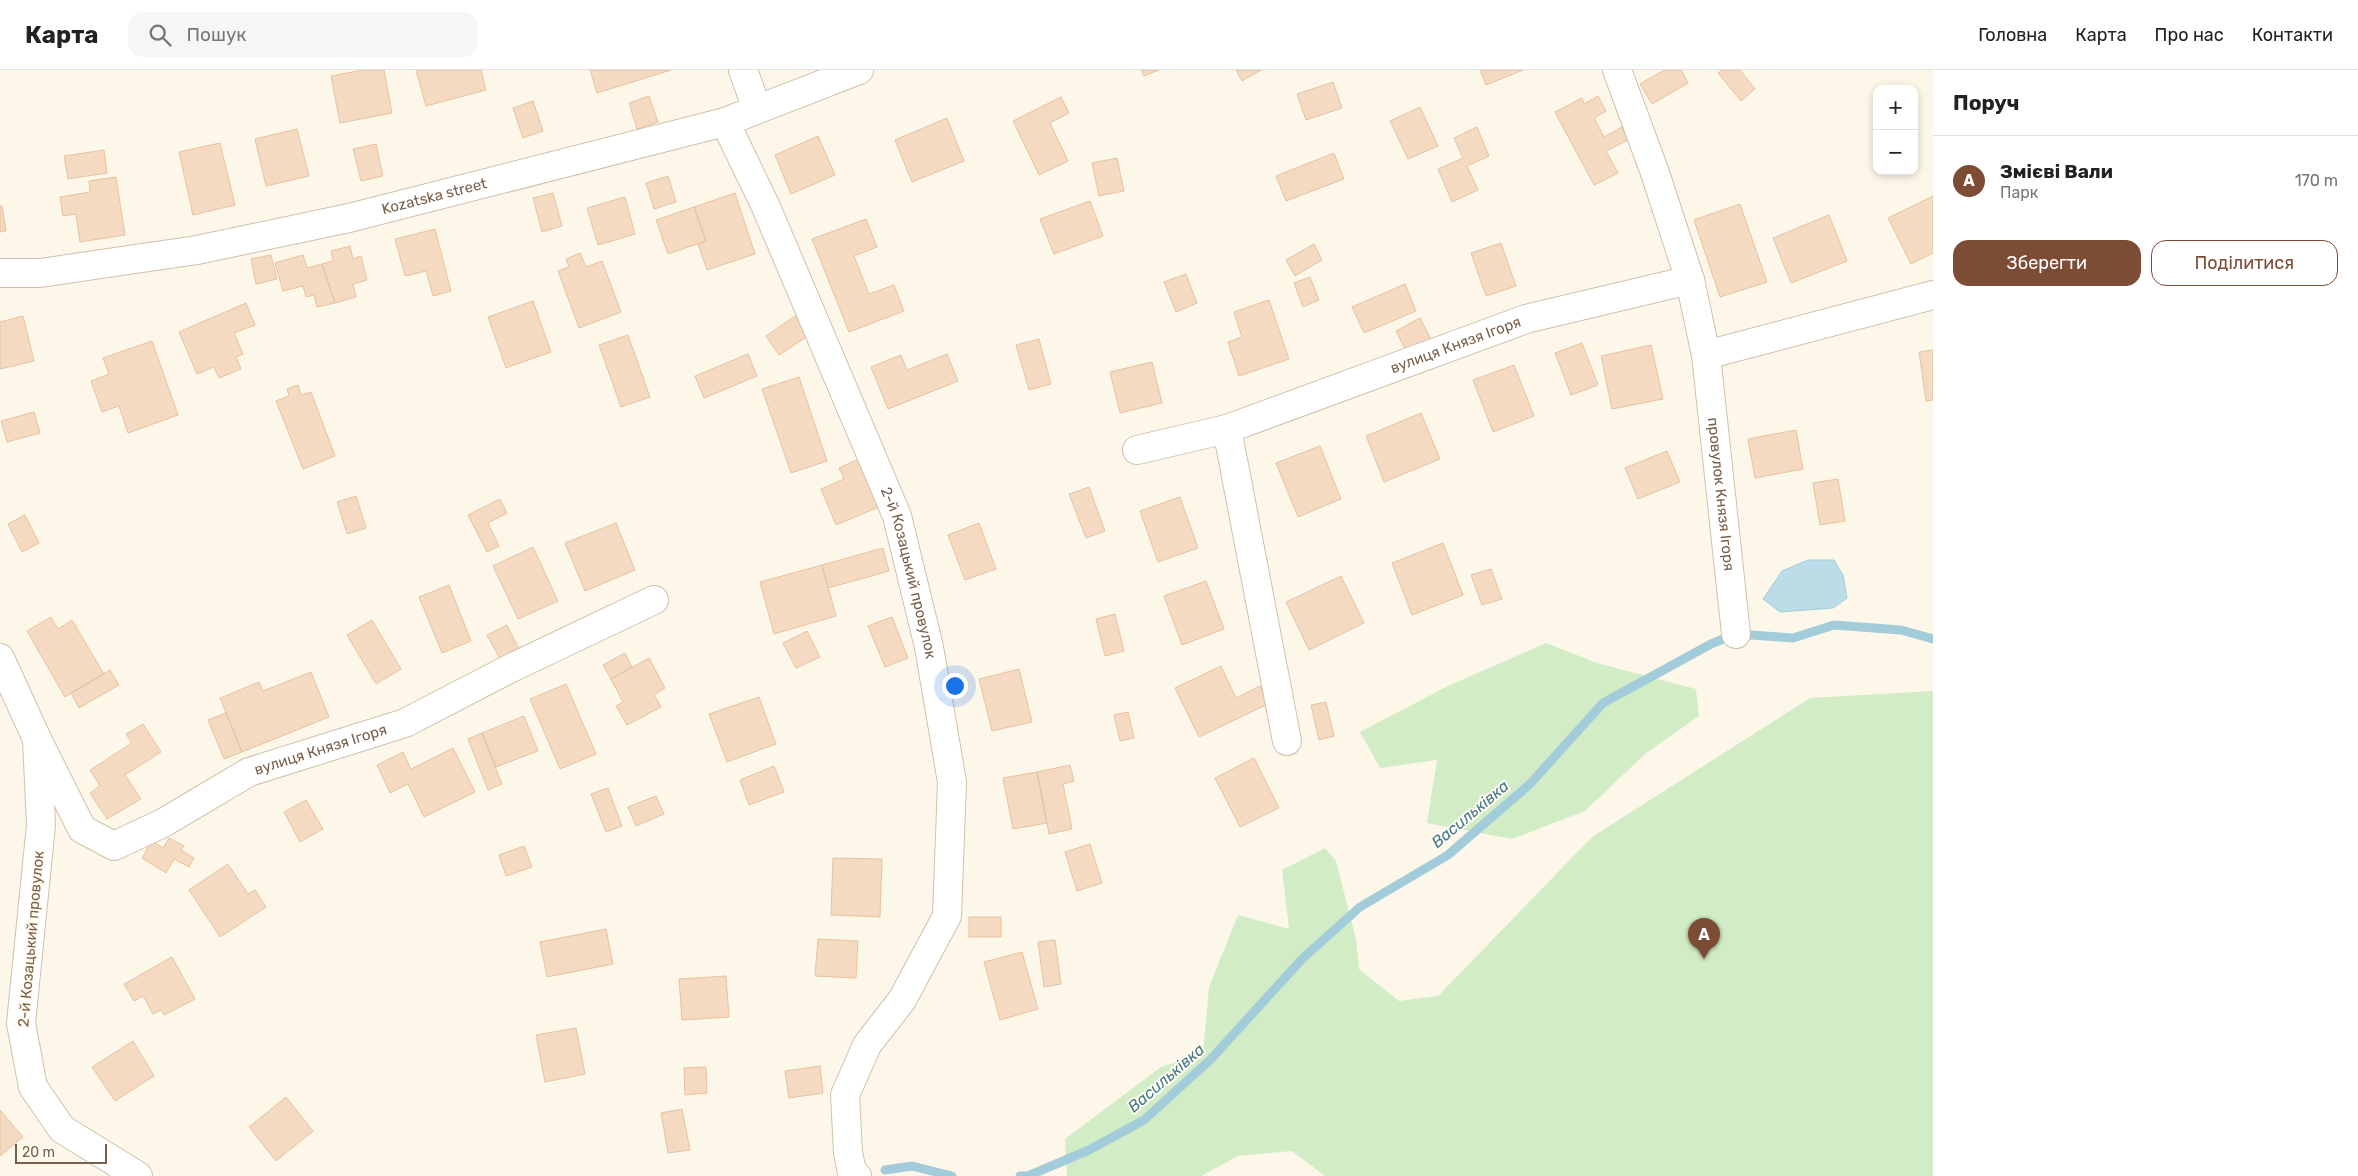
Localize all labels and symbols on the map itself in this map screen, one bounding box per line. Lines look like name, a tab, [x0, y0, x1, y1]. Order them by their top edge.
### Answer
street label: Kozatska street	[380, 174, 489, 218]
street label: вулиця Князя Ігоря	[1388, 313, 1523, 377]
street label: провулок Князя Ігоря	[1704, 416, 1738, 572]
street label: 2-й Козацький провулок	[877, 484, 940, 660]
your location	[942, 673, 968, 699]
street label: вулиця Князя Ігоря	[252, 720, 389, 779]
water label: Васильківка	[1428, 776, 1512, 852]
street label: 2-й Козацький провулок	[14, 850, 48, 1028]
pin: A	[1688, 918, 1720, 959]
water label: Васильківка	[1124, 1040, 1208, 1116]
scale bar	[15, 1141, 108, 1164]

